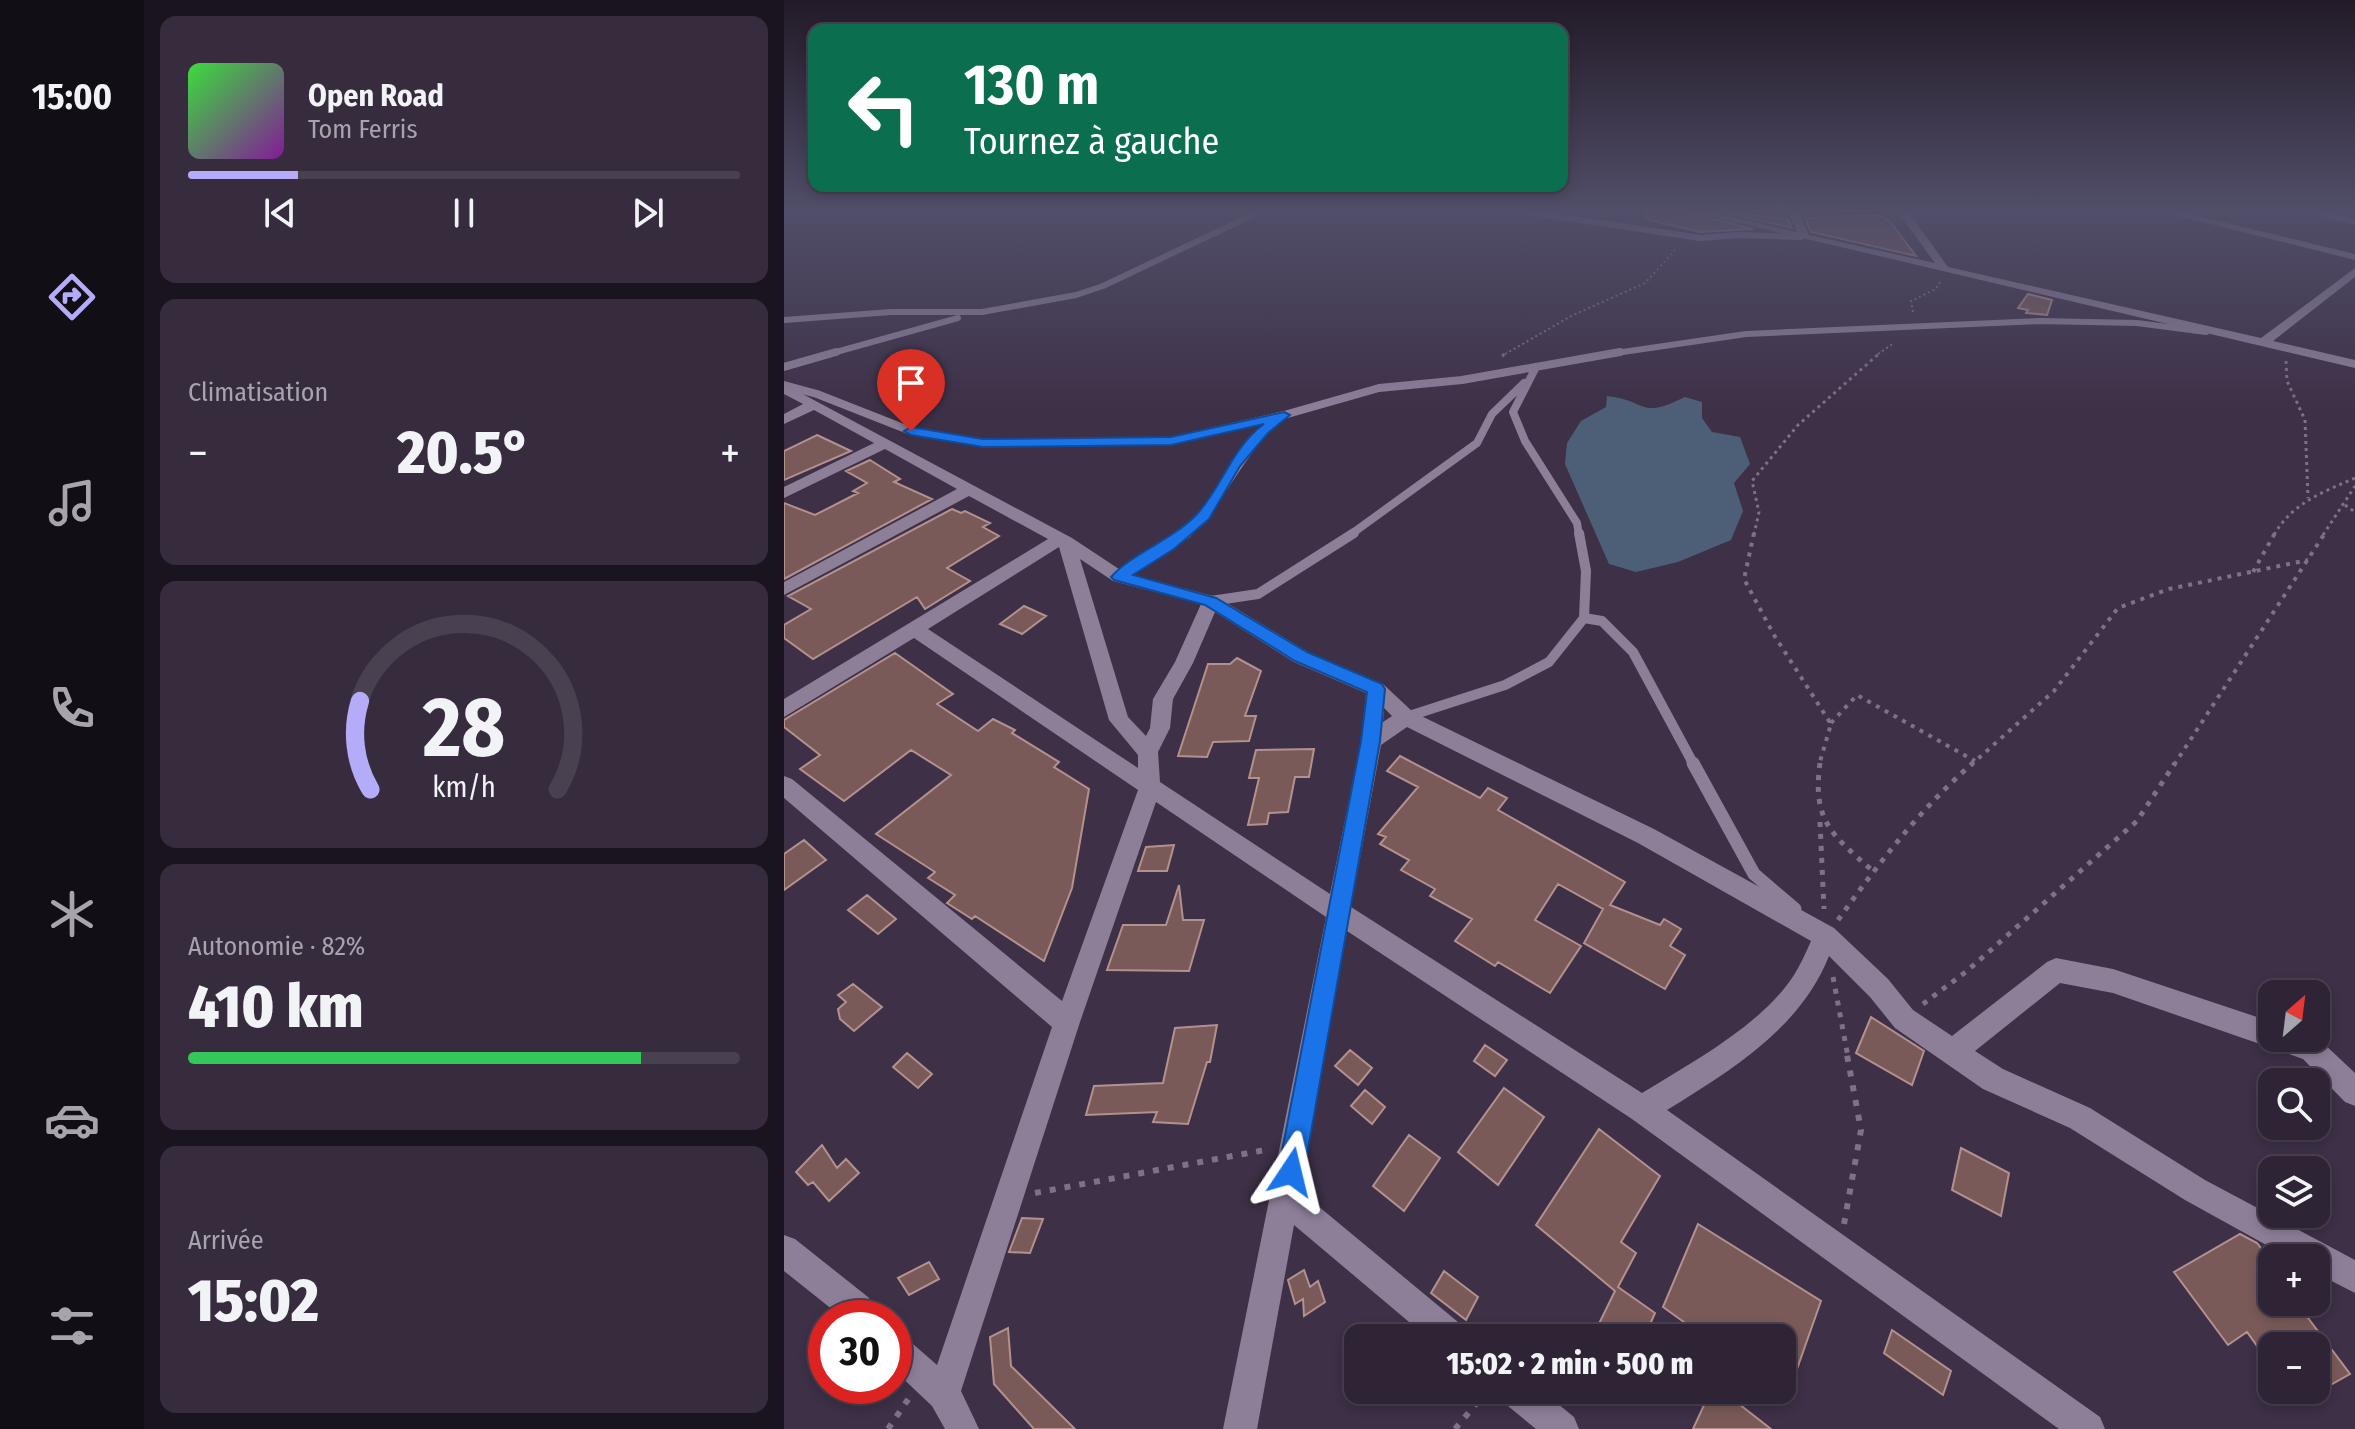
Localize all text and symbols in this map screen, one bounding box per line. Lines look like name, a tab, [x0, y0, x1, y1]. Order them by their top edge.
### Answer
text: 130 m	[964, 52, 1099, 119]
icon: left	[832, 56, 936, 160]
text: 15:00	[32, 75, 112, 119]
text: Open Road	[308, 78, 444, 114]
text: Tom Ferris	[308, 114, 418, 145]
text: Tournez à gauche	[964, 120, 1219, 164]
icon: previous	[258, 191, 302, 235]
icon: pause	[442, 191, 486, 235]
icon: next	[626, 191, 670, 235]
icon: directions	[44, 269, 100, 325]
pin	[877, 349, 945, 431]
icon: arrive	[889, 361, 933, 405]
text: Climatisation	[188, 377, 328, 408]
text: 20.5°	[397, 417, 531, 489]
text: −	[188, 427, 208, 480]
text: +	[720, 427, 740, 480]
icon: music	[44, 475, 100, 531]
text: 28	[422, 678, 505, 778]
icon: phone	[44, 680, 100, 736]
text: km/h	[432, 771, 496, 806]
icon: climate	[44, 886, 100, 942]
text: Autonomie · 82%	[188, 931, 365, 962]
text: 410 km	[188, 971, 363, 1043]
north arrow	[2258, 980, 2330, 1052]
map controls	[2258, 980, 2330, 1404]
button: search	[2258, 1068, 2330, 1140]
icon: car	[44, 1092, 100, 1148]
position arrow	[1249, 1130, 1333, 1214]
button: layers	[2258, 1156, 2330, 1228]
text: Arrivée	[188, 1225, 264, 1256]
button: +	[2258, 1244, 2330, 1316]
text: 15:02	[188, 1265, 319, 1337]
icon: filters	[44, 1298, 100, 1354]
speed limit sign: 30	[808, 1300, 912, 1404]
button: −	[2258, 1332, 2330, 1404]
text: 15:02 · 2 min · 500 m	[1447, 1346, 1693, 1382]

